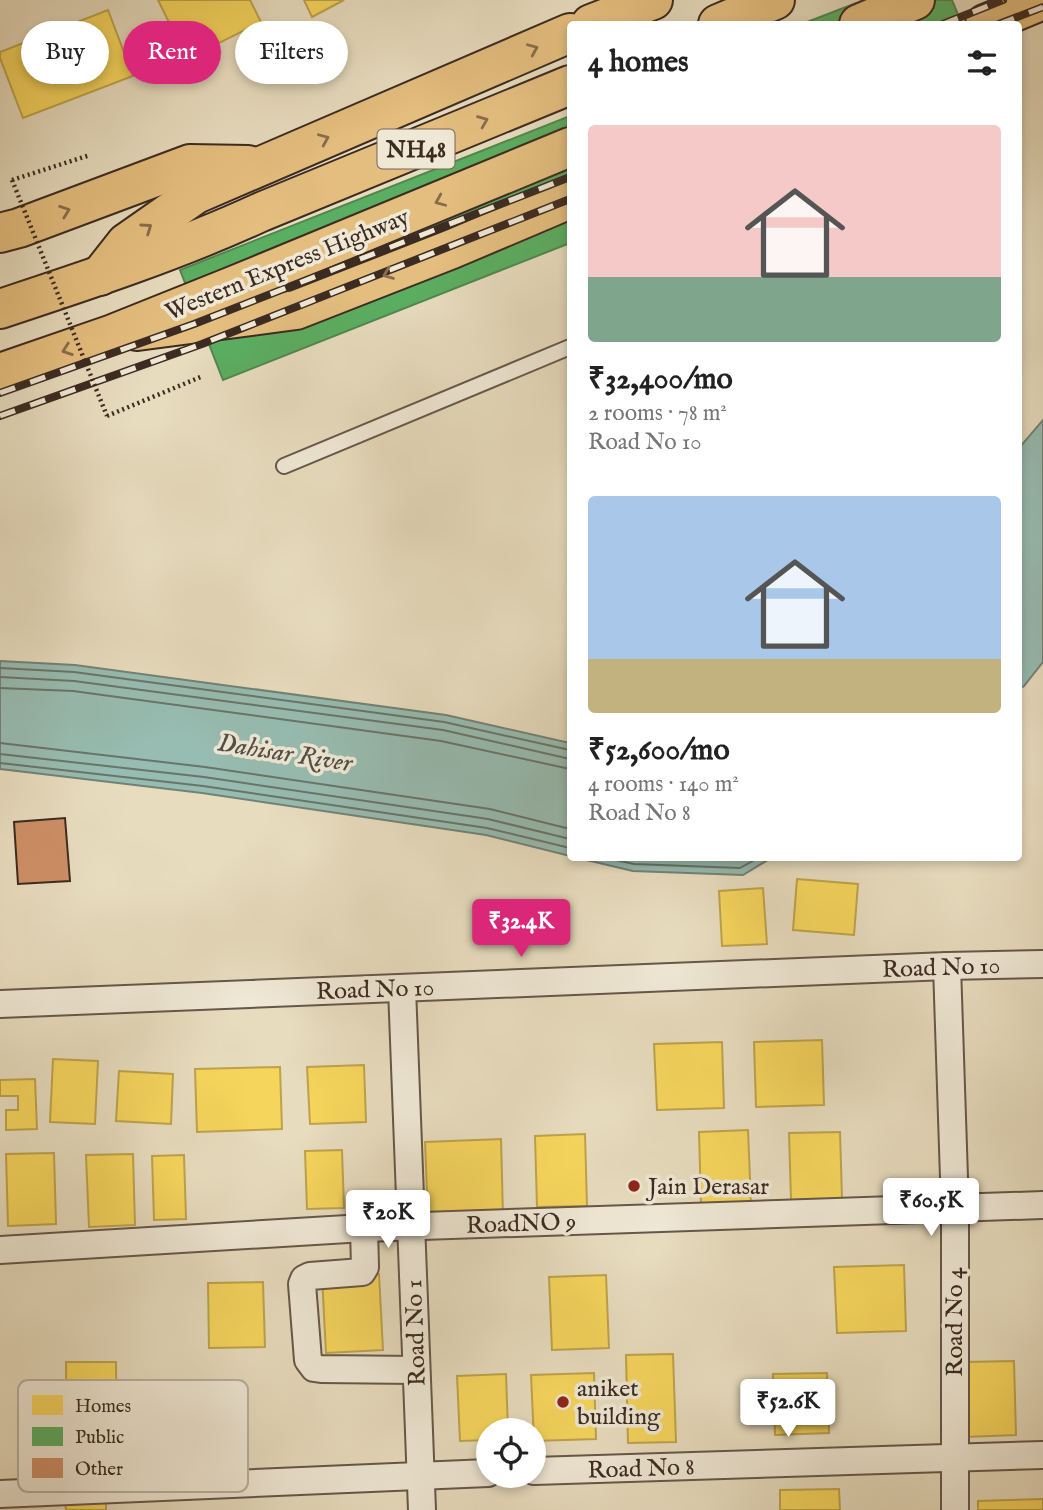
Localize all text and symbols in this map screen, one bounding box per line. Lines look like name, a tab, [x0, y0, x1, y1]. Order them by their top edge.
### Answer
chip: Buy	[21, 21, 109, 84]
chip: Rent	[123, 21, 221, 84]
chip: Filters	[235, 21, 348, 84]
one-way arrow	[525, 43, 538, 57]
text: 4 homes	[588, 44, 689, 82]
icon: filters	[963, 44, 1001, 82]
one-way arrow	[475, 115, 488, 129]
road number: NH48	[378, 130, 454, 168]
one-way arrow	[316, 133, 329, 147]
icon: home	[732, 170, 858, 296]
one-way arrow	[434, 193, 446, 207]
street label: Western Express Highway	[161, 202, 414, 329]
one-way arrow	[58, 205, 70, 219]
one-way arrow	[139, 224, 152, 236]
one-way arrow	[383, 266, 395, 280]
one-way arrow	[62, 342, 74, 356]
text: ₹32,400/mo	[588, 361, 733, 399]
text: 2 rooms · 78 m²	[588, 399, 727, 428]
text: Road No 10	[588, 428, 701, 457]
icon: home	[732, 541, 858, 667]
water label: Dahisar River	[215, 727, 356, 781]
text: ₹52,600/mo	[588, 732, 730, 770]
text: 4 rooms · 140 m²	[588, 770, 739, 799]
text: Road No 8	[588, 799, 691, 828]
pin: ₹32.4K	[464, 900, 578, 959]
text: ₹32.4K	[488, 907, 554, 936]
street label: Road No 10	[881, 951, 1001, 986]
street label: Road No 10	[315, 973, 435, 1008]
place label: Jain Derasar	[645, 1172, 769, 1203]
marker: Jain Derasar	[626, 1178, 642, 1194]
pin: ₹60.5K	[874, 1178, 988, 1238]
text: ₹60.5K	[899, 1186, 963, 1215]
pin: ₹20K	[347, 1190, 429, 1250]
text: ₹20K	[362, 1198, 414, 1227]
street label: RoadNO 9	[465, 1207, 577, 1242]
street label: Road No 4	[940, 1267, 971, 1377]
street label: Road No 1	[399, 1279, 434, 1387]
place label: aniket building	[577, 1374, 661, 1433]
legend	[18, 1380, 248, 1492]
pin: ₹52.6K	[731, 1380, 845, 1439]
text: ₹52.6K	[756, 1387, 820, 1416]
marker: aniket building	[555, 1394, 571, 1410]
text: Homes	[75, 1395, 131, 1419]
map controls	[476, 1418, 546, 1488]
button: locate	[476, 1418, 546, 1488]
text: Public	[75, 1426, 124, 1450]
street label: Road No 8	[587, 1452, 695, 1487]
text: Other	[75, 1458, 123, 1482]

